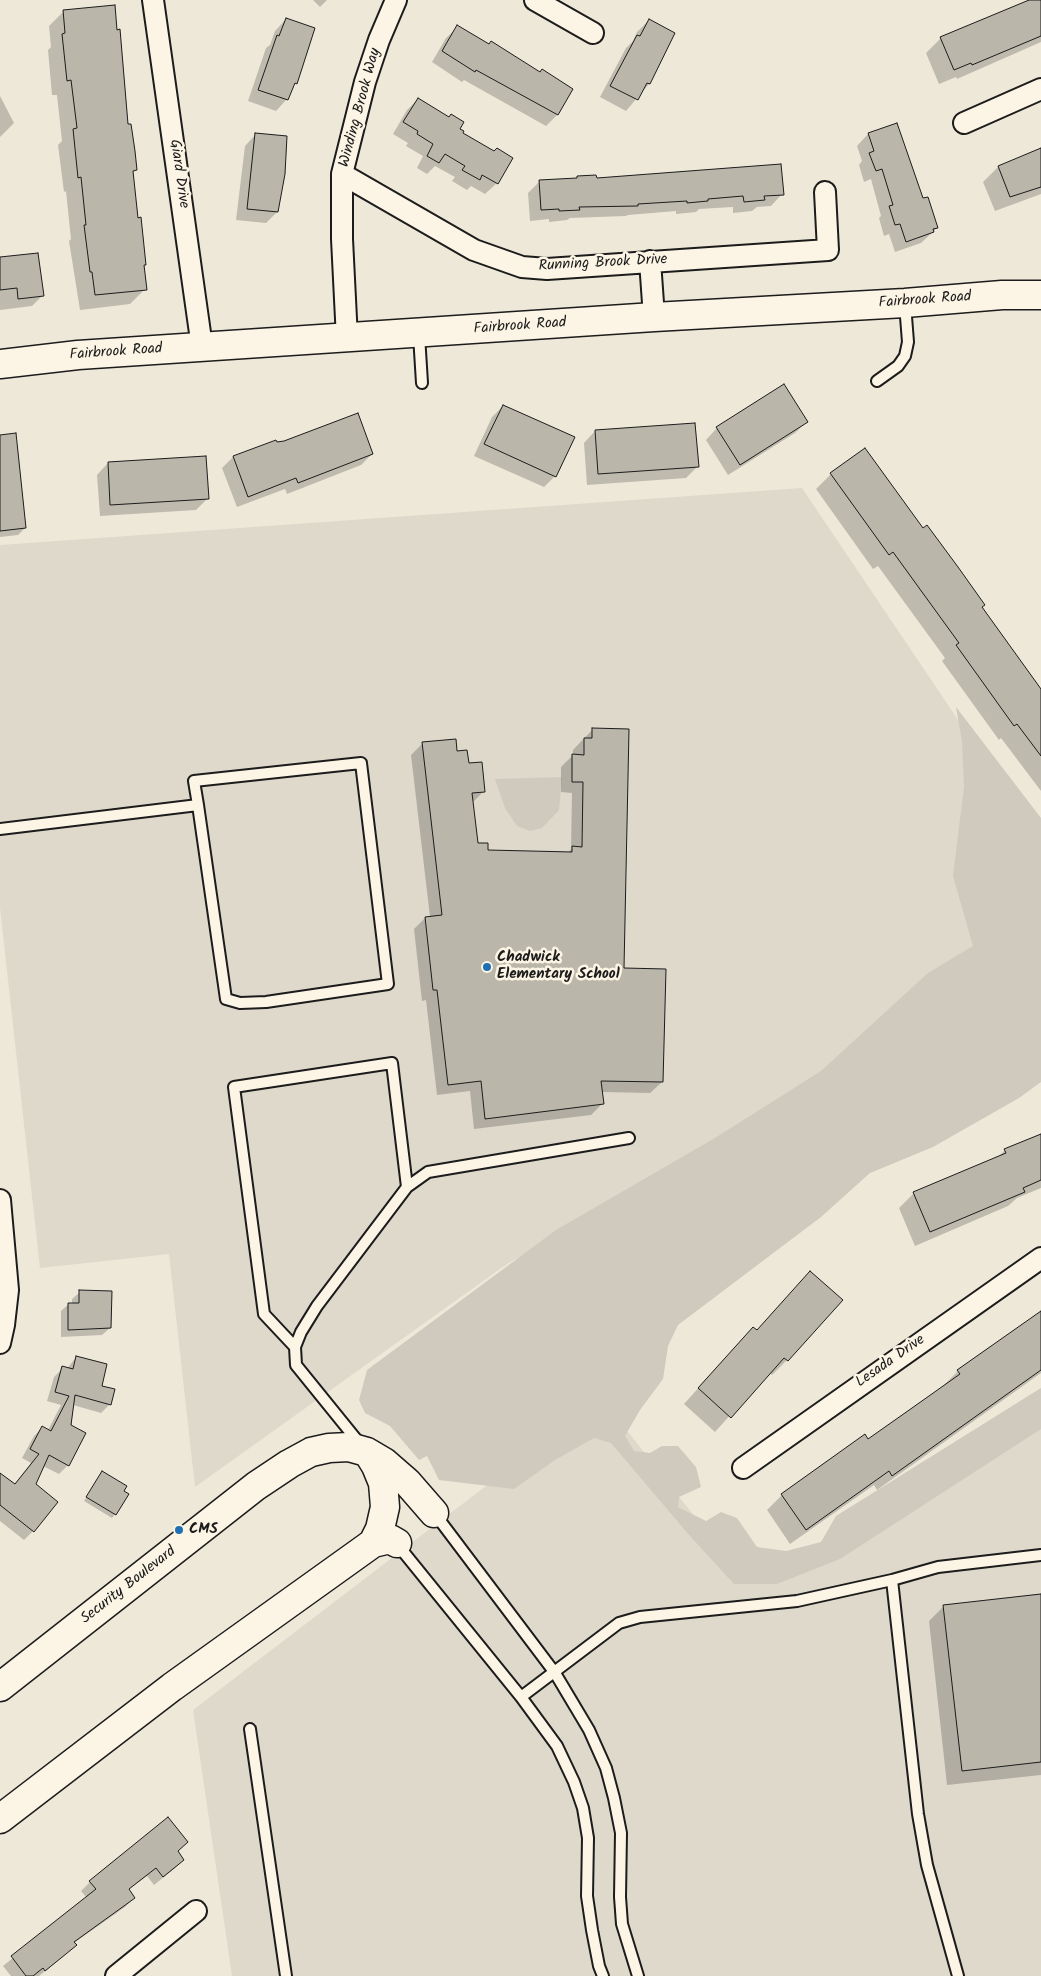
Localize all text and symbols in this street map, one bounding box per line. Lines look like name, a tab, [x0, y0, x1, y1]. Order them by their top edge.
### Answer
street label: Winding Brook Way	[336, 47, 386, 169]
street label: Giard Drive	[164, 138, 192, 210]
street label: Running Brook Drive	[538, 252, 668, 276]
street label: Fairbrook Road	[878, 289, 972, 313]
street label: Fairbrook Road	[473, 315, 567, 339]
street label: Fairbrook Road	[69, 341, 163, 365]
place label: Chadwick Elementary School	[497, 949, 620, 984]
marker: Chadwick Elementary School	[481, 961, 493, 973]
street label: Lesada Drive	[853, 1332, 929, 1392]
place label: CMS	[189, 1521, 218, 1539]
marker: CMS	[173, 1524, 185, 1536]
street label: Security Boulevard	[78, 1543, 180, 1629]

